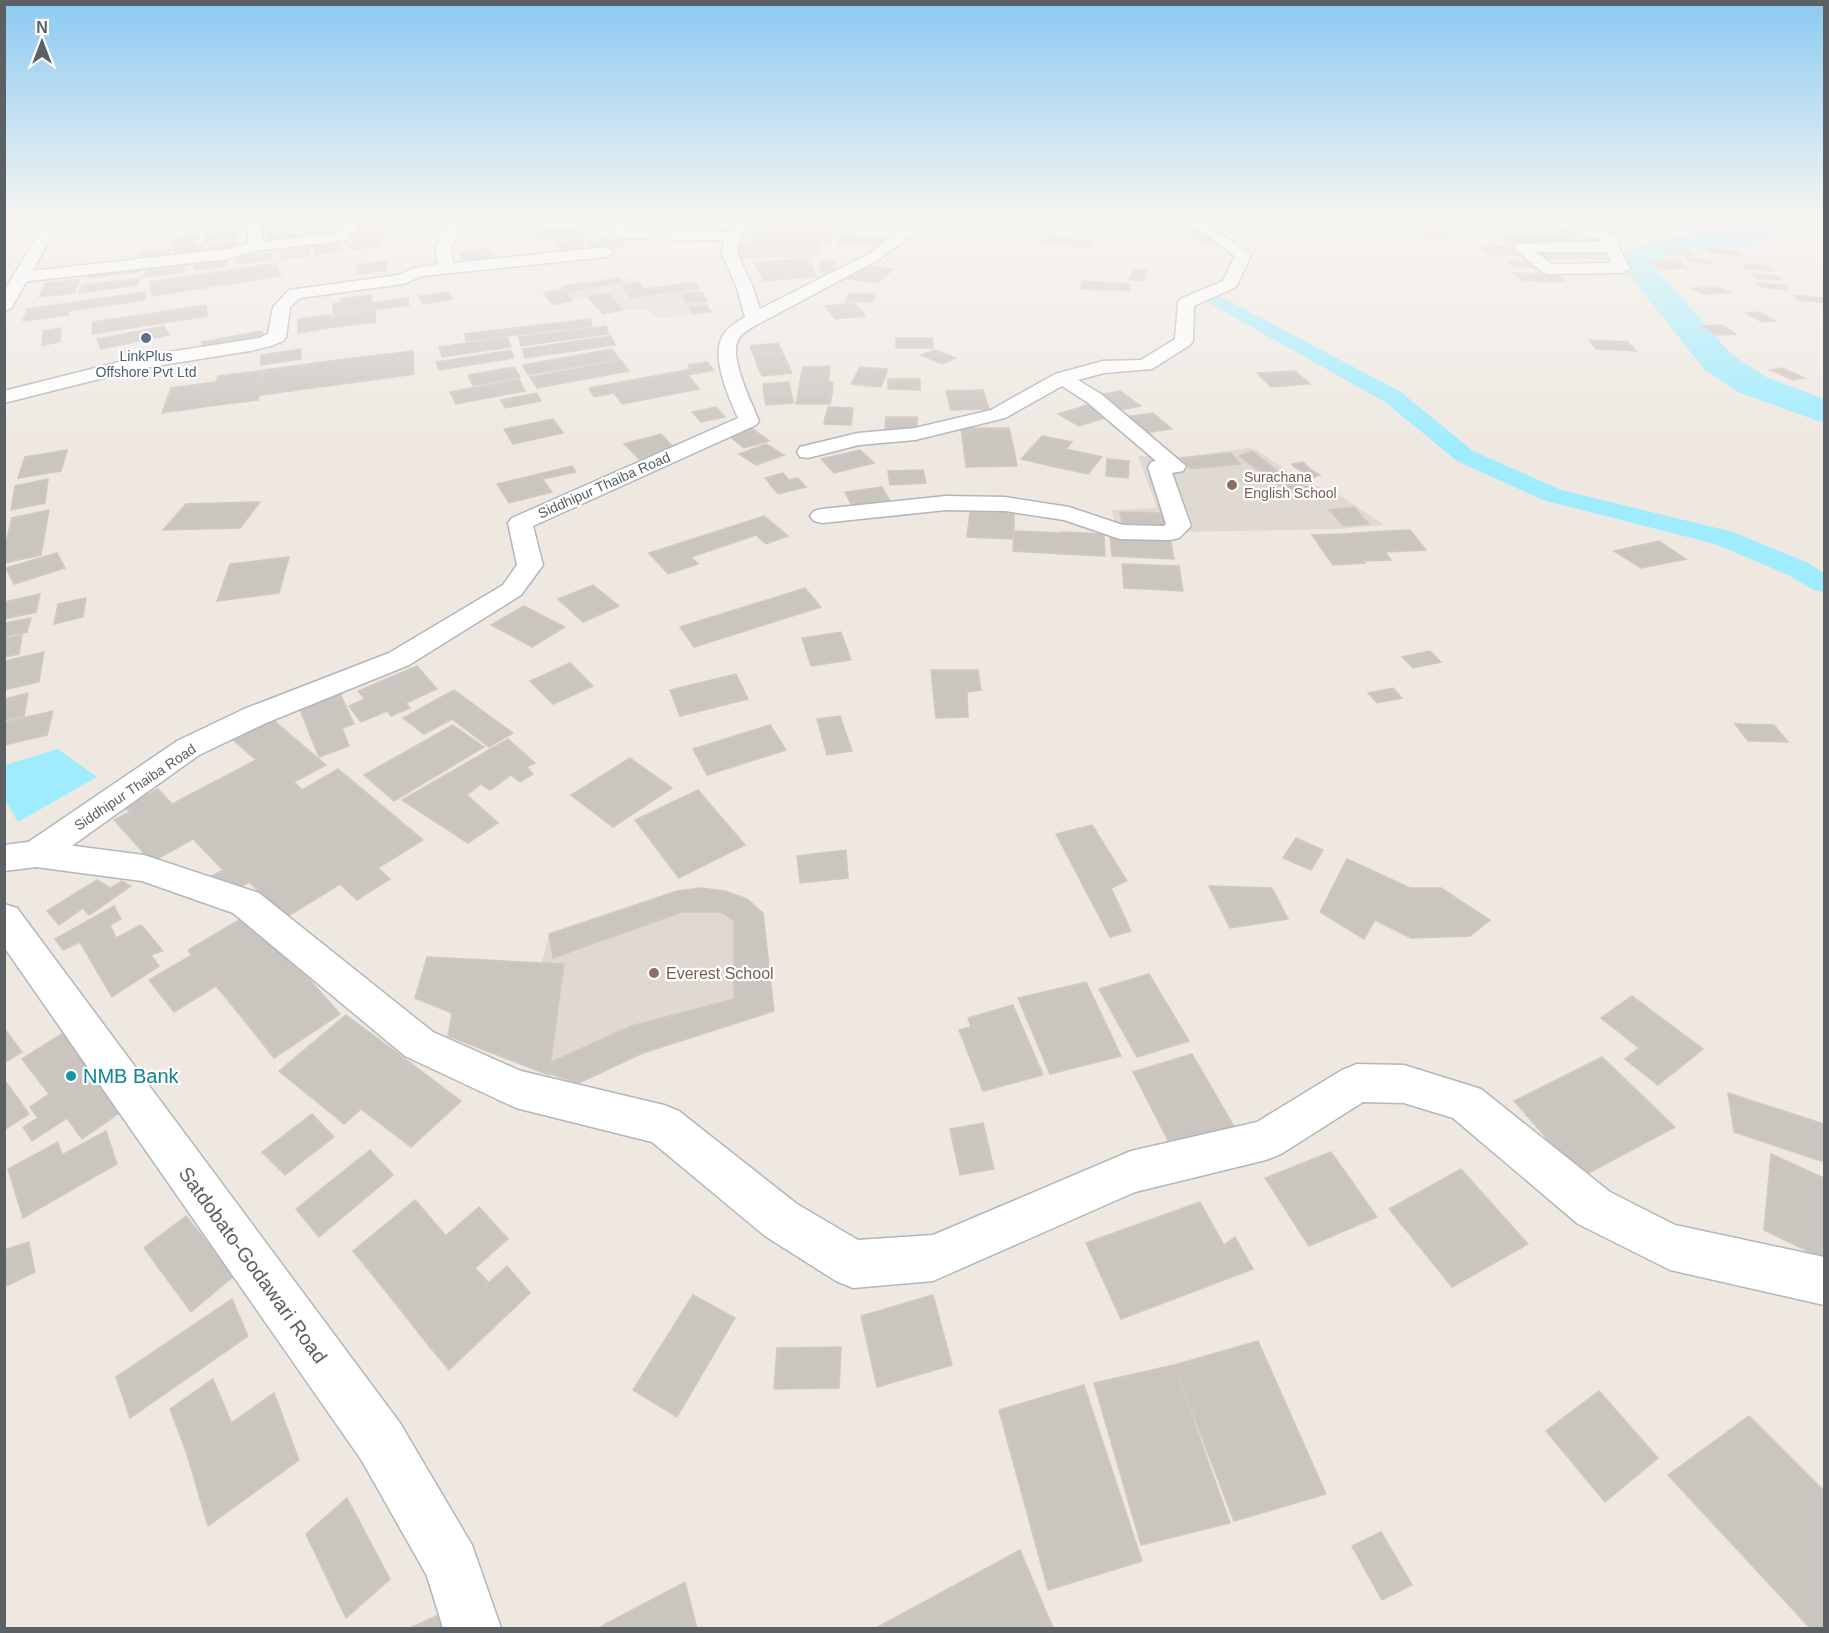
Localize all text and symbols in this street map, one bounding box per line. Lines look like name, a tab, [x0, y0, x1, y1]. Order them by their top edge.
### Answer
north arrow	[12, 12, 72, 72]
text: N	[36, 19, 48, 36]
marker: LinkPlus Offshore Pvt Ltd	[139, 331, 153, 345]
place label: LinkPlus Offshore Pvt Ltd	[96, 348, 196, 380]
street label: Siddhipur Thaiba Road	[535, 449, 673, 521]
place label: Surachana English School	[1244, 469, 1337, 501]
marker: Surachana English School	[1225, 478, 1239, 492]
street label: Siddhipur Thaiba Road	[71, 740, 199, 834]
place label: Everest School	[666, 965, 774, 982]
marker: Everest School	[647, 966, 661, 980]
place label: NMB Bank	[83, 1065, 180, 1087]
marker: NMB Bank	[64, 1069, 78, 1083]
street label: Satdobato-Godawari Road	[174, 1163, 332, 1367]

